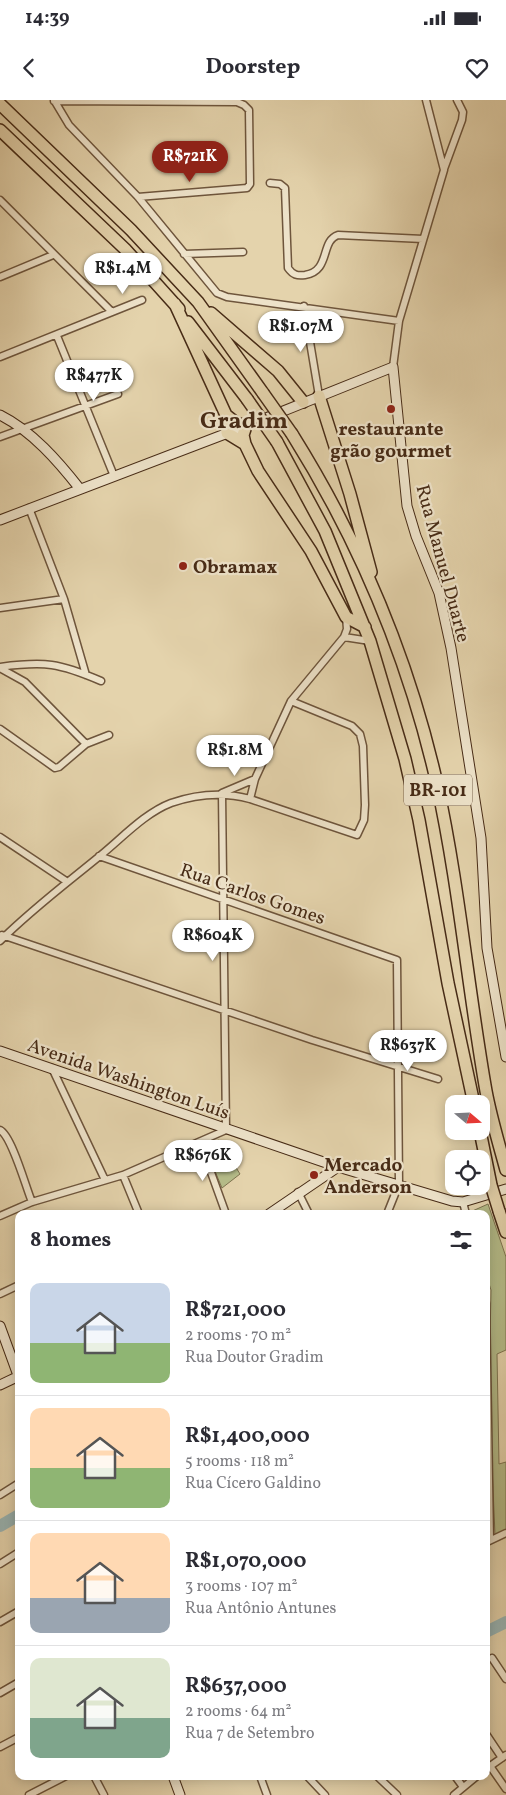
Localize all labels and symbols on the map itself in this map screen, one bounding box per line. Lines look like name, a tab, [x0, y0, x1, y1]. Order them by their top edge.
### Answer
pin: R$721K	[149, 141, 231, 183]
pin: R$1.4M	[82, 252, 164, 295]
pin: R$1.07M	[255, 310, 347, 353]
pin: R$477K	[53, 360, 135, 402]
marker: restaurante grão gourmet	[385, 403, 397, 415]
district label: Gradim	[200, 405, 288, 439]
place label: restaurante grão gourmet	[330, 417, 452, 465]
street label: Rua Manuel Duarte	[409, 482, 476, 645]
place label: Obramax	[193, 555, 278, 581]
marker: Obramax	[177, 560, 189, 572]
pin: R$1.8M	[194, 734, 276, 777]
road number: BR-101	[404, 774, 472, 806]
street label: Rua Carlos Gomes	[176, 858, 329, 932]
pin: R$604K	[172, 920, 254, 962]
pin: R$637K	[367, 1030, 449, 1072]
street label: Avenida Washington Luís	[24, 1033, 233, 1127]
north arrow	[445, 1095, 490, 1140]
pin: R$676K	[162, 1140, 244, 1182]
place label: Mercado Anderson	[324, 1153, 412, 1201]
marker: Mercado Anderson	[308, 1169, 320, 1181]

